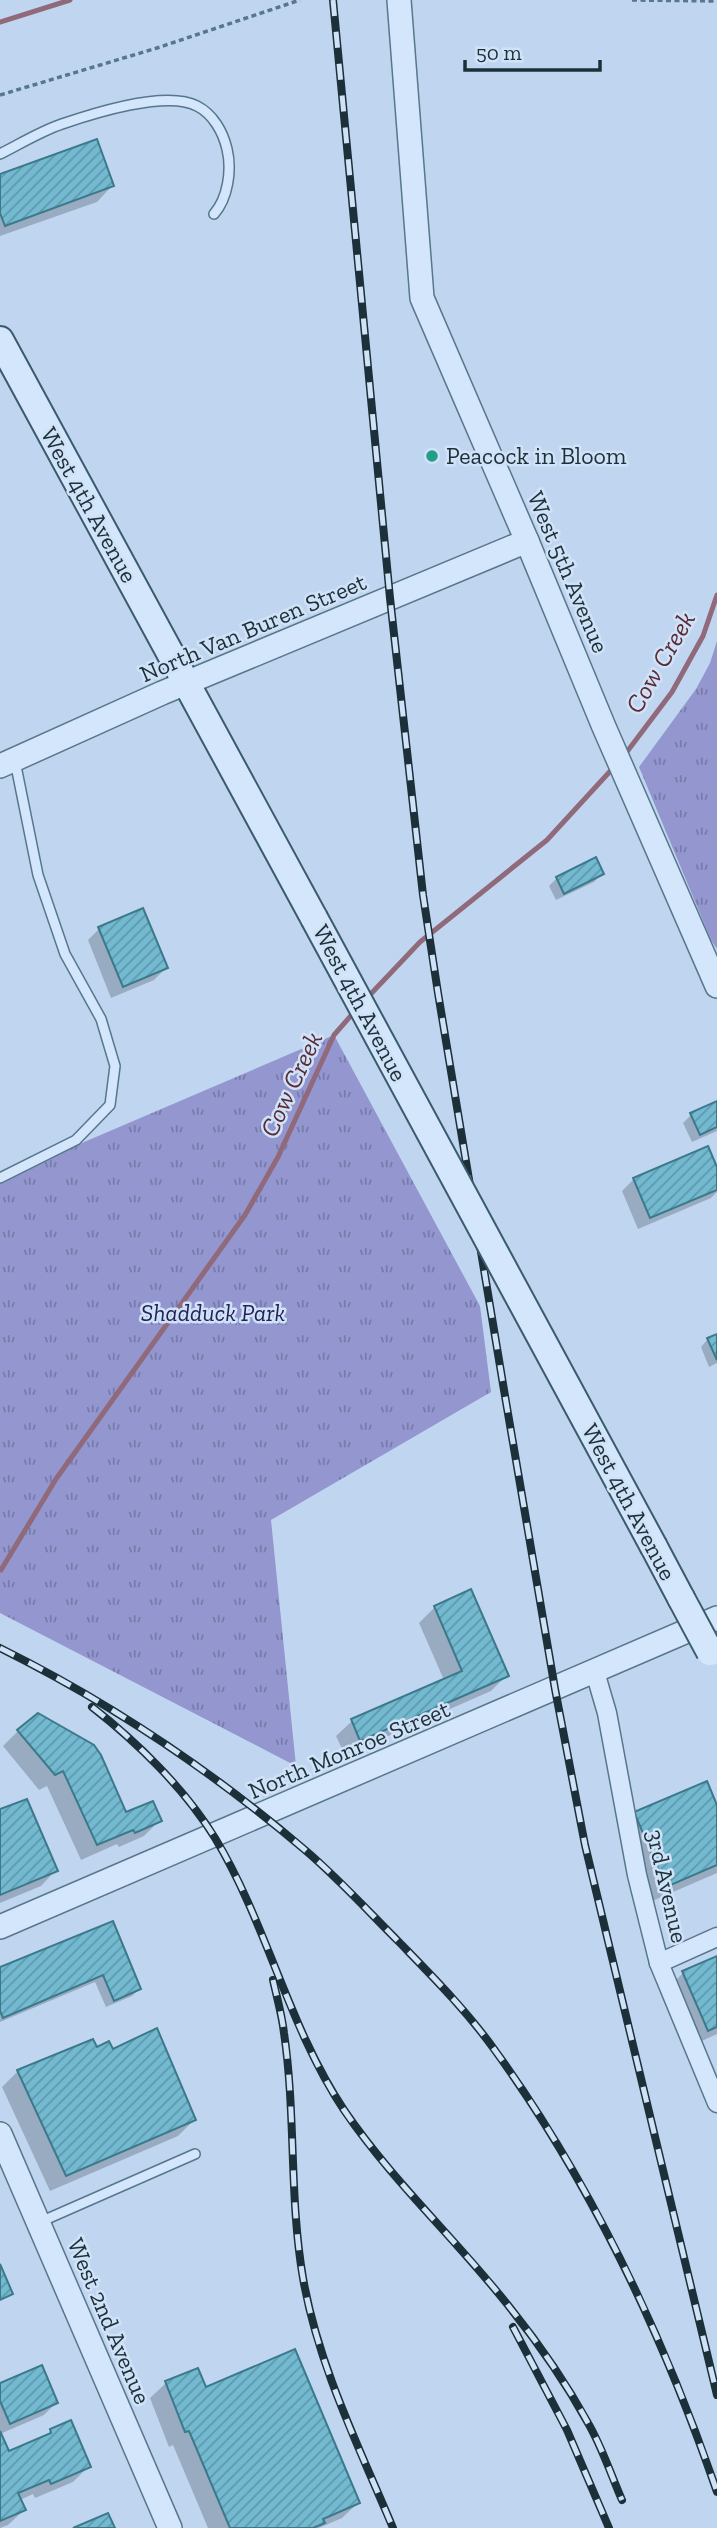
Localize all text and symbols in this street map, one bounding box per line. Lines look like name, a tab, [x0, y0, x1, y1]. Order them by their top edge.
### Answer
scale bar	[465, 28, 600, 72]
text: 50 m	[476, 40, 522, 65]
street label: West 4th Avenue	[35, 422, 144, 588]
place label: Peacock in Bloom	[446, 441, 627, 470]
marker: Peacock in Bloom	[424, 448, 440, 464]
street label: West 5th Avenue	[521, 487, 616, 657]
street label: North Van Buren Street	[135, 567, 370, 688]
water label: Cow Creek	[618, 605, 702, 719]
street label: West 4th Avenue	[307, 919, 414, 1086]
water label: Cow Creek	[253, 1026, 329, 1142]
park label: Shadduck Park	[141, 1298, 285, 1327]
street label: West 4th Avenue	[576, 1418, 683, 1585]
street label: North Monroe Street	[244, 1694, 454, 1805]
street label: 3rd Avenue	[640, 1826, 695, 1946]
street label: West 2nd Avenue	[61, 2233, 157, 2408]

